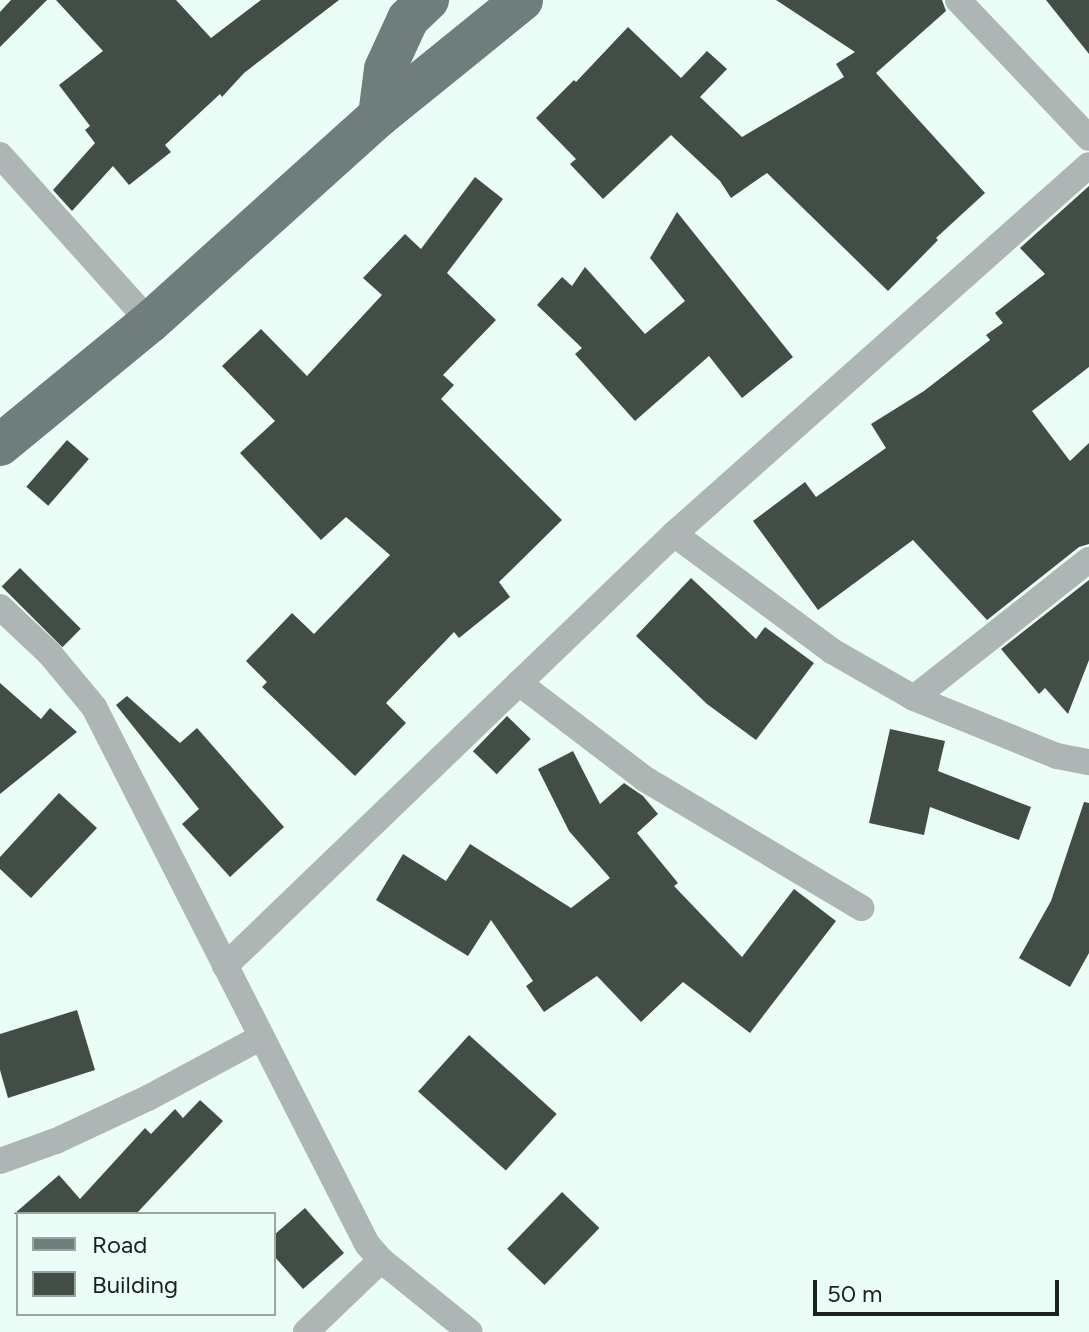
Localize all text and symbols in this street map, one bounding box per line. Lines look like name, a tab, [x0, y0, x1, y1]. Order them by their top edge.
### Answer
legend	[16, 1212, 276, 1316]
text: Road	[92, 1230, 147, 1259]
scale bar	[817, 1264, 1063, 1314]
text: Building	[92, 1270, 178, 1299]
text: 50 m	[827, 1279, 883, 1308]

